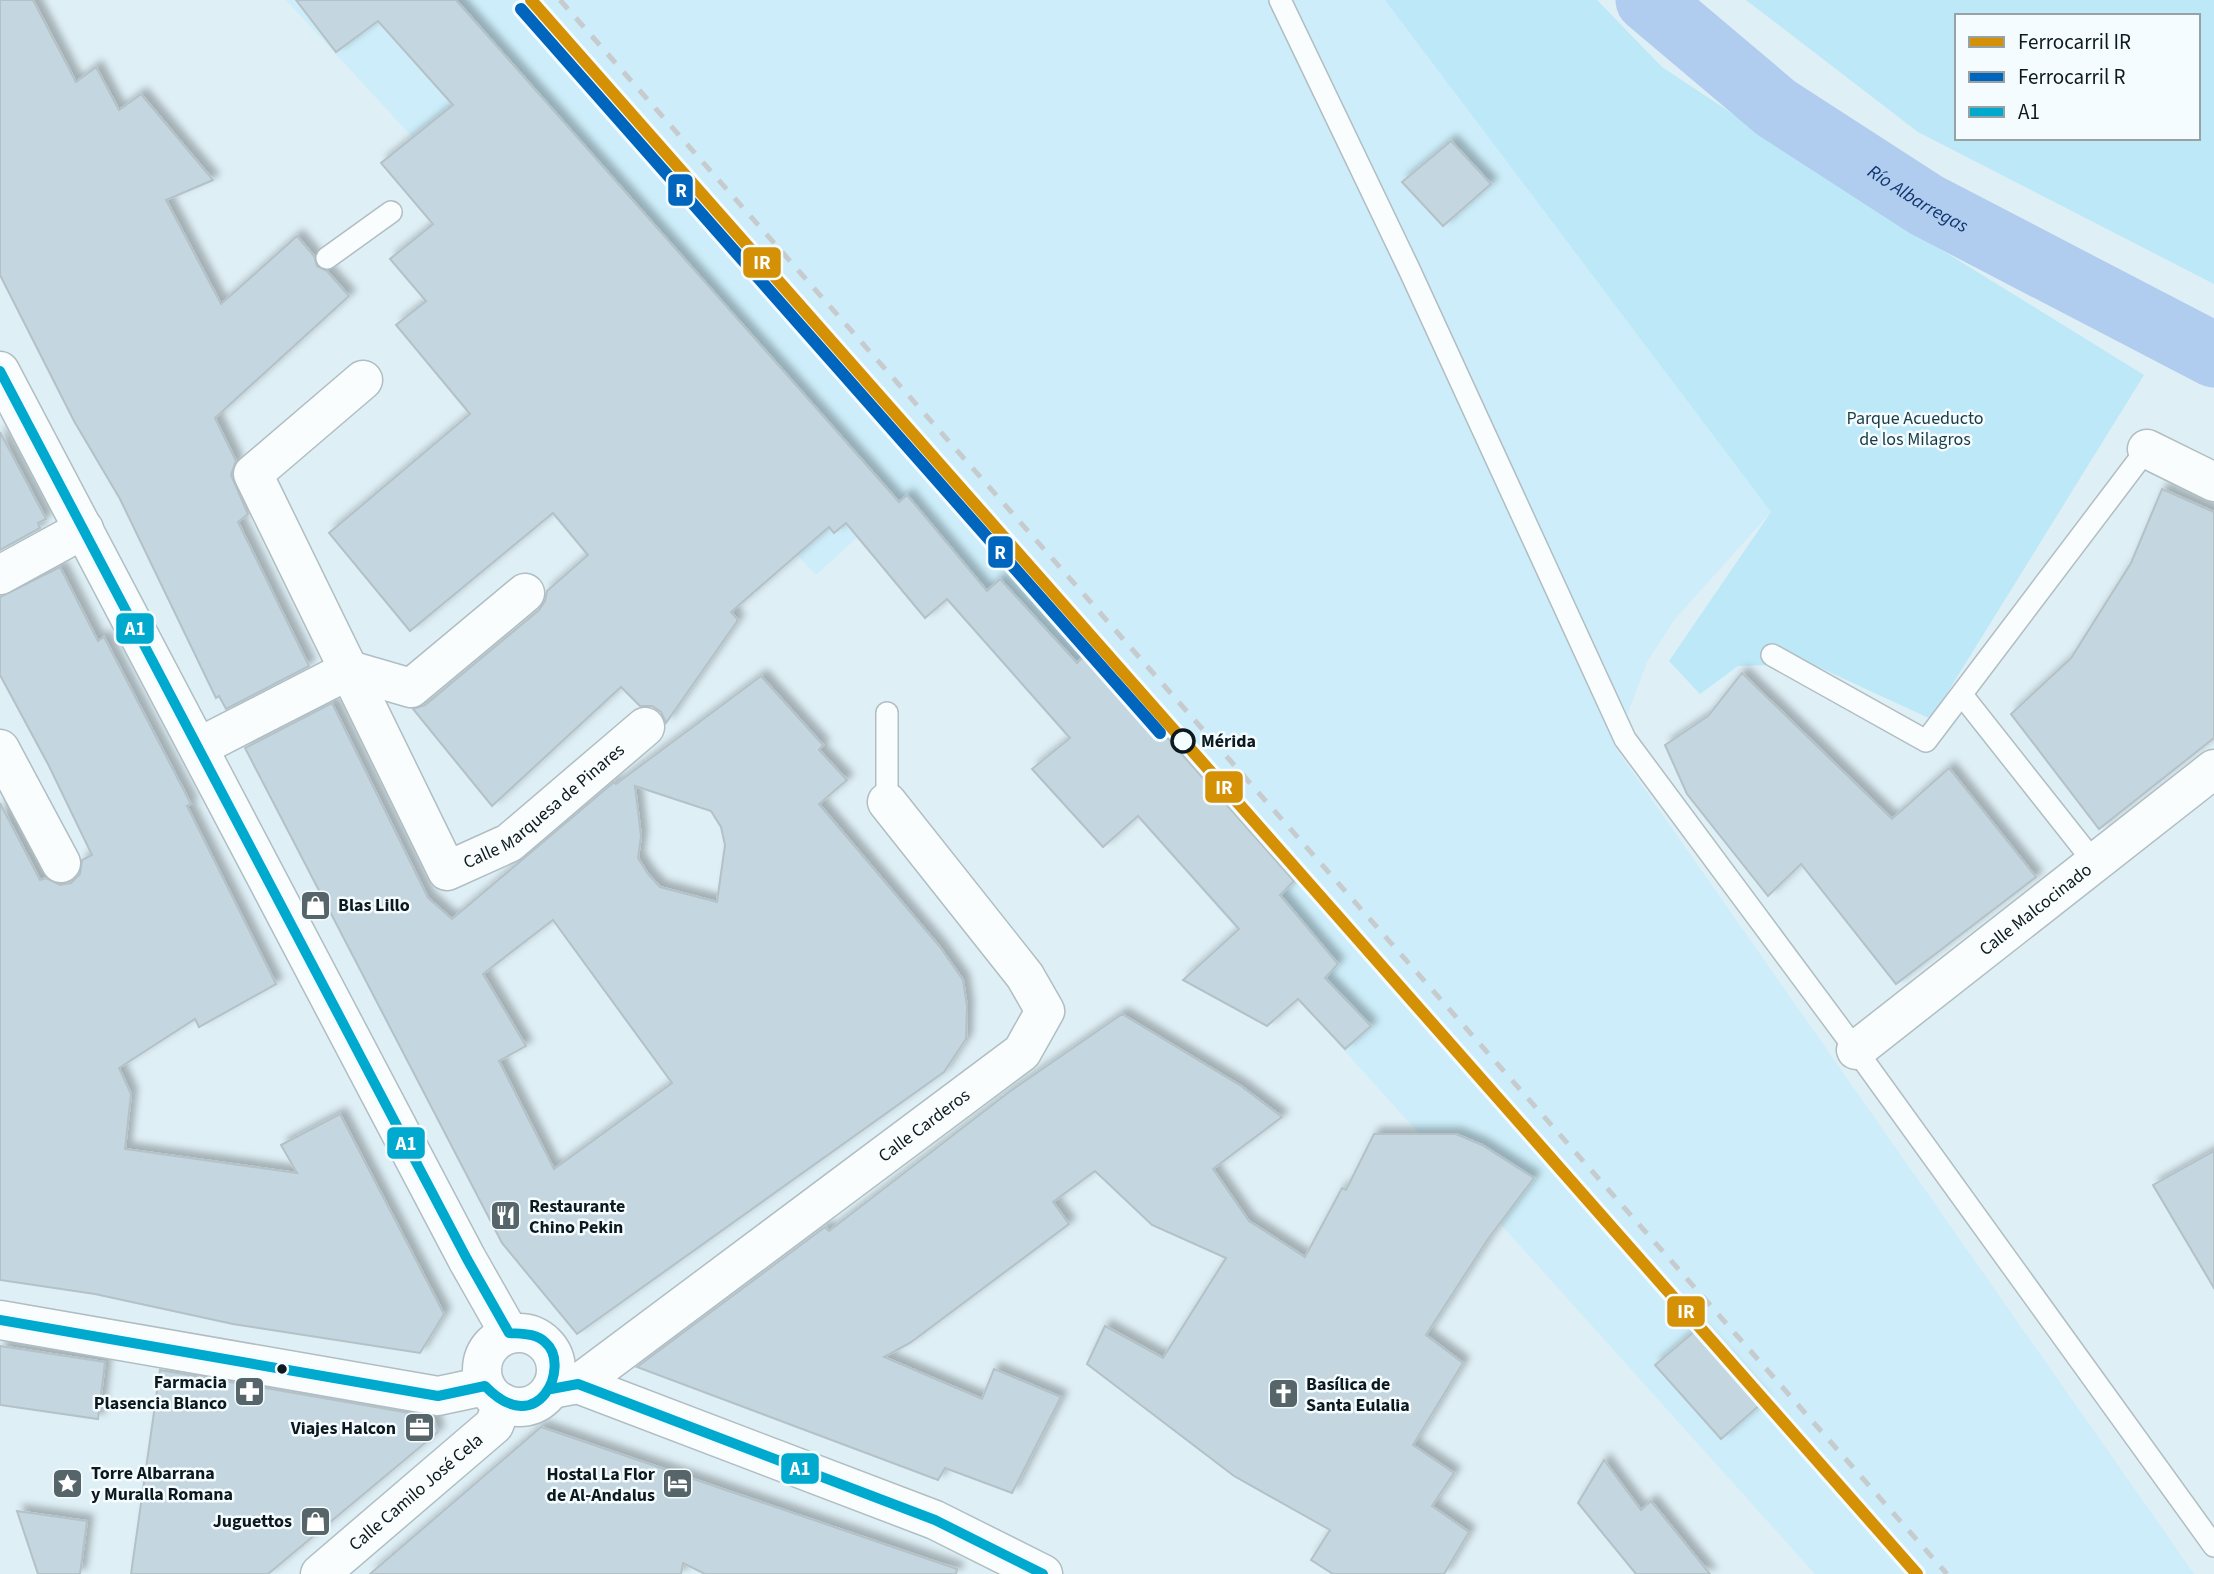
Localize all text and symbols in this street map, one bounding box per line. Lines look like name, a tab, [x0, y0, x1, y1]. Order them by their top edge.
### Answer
legend	[1955, 14, 2200, 140]
text: Ferrocarril IR	[2018, 27, 2131, 57]
text: Ferrocarril R	[2018, 62, 2125, 92]
text: A1	[2018, 97, 2040, 127]
water label: Río Albarregas	[1862, 159, 1973, 240]
line badge: R	[667, 173, 694, 207]
text: R	[675, 178, 687, 205]
line badge: IR	[742, 246, 782, 279]
text: IR	[753, 250, 771, 277]
park label: Parque Acueducto de los Milagros	[1847, 406, 1983, 452]
line badge: R	[987, 535, 1014, 569]
text: R	[994, 540, 1006, 567]
line badge: A1	[115, 612, 155, 645]
text: A1	[124, 616, 145, 643]
marker: Mérida	[1171, 729, 1195, 753]
place label: Mérida	[1201, 729, 1256, 754]
street label: Calle Marquesa de Pinares	[459, 738, 630, 875]
line badge: IR	[1204, 770, 1244, 804]
text: IR	[1215, 775, 1233, 802]
street label: Calle Malcocinado	[1974, 858, 2097, 962]
shop icon: Blas Lillo	[298, 888, 332, 922]
place label: Blas Lillo	[338, 893, 410, 918]
street label: Calle Carderos	[873, 1083, 975, 1168]
line badge: A1	[386, 1126, 426, 1160]
text: A1	[395, 1131, 416, 1158]
place label: Restaurante Chino Pekin	[529, 1194, 625, 1240]
restaurant icon: Restaurante Chino Pekin	[489, 1199, 523, 1233]
line badge: IR	[1666, 1295, 1706, 1328]
text: IR	[1677, 1299, 1695, 1326]
unlabelled marker	[275, 1362, 289, 1376]
place label: Farmacia Plasencia Blanco	[94, 1370, 227, 1416]
place label: Basílica de Santa Eulalia	[1306, 1372, 1410, 1418]
pharmacy icon: Farmacia Plasencia Blanco	[233, 1375, 267, 1409]
church icon: Basílica de Santa Eulalia	[1266, 1377, 1300, 1411]
office icon: Viajes Halcon	[402, 1411, 436, 1445]
place label: Viajes Halcon	[290, 1416, 396, 1441]
street label: Calle Camilo José Cela	[344, 1428, 488, 1557]
line badge: A1	[780, 1452, 820, 1485]
text: A1	[789, 1456, 810, 1483]
place label: Torre Albarrana y Muralla Romana	[91, 1461, 233, 1507]
place label: Hostal La Flor de Al-Andalus	[546, 1462, 656, 1508]
place icon: Torre Albarrana y Muralla Romana	[51, 1466, 85, 1500]
hotel icon: Hostal La Flor de Al-Andalus	[661, 1467, 695, 1501]
shop icon: Juguettos	[298, 1504, 332, 1538]
place label: Juguettos	[213, 1509, 292, 1534]

